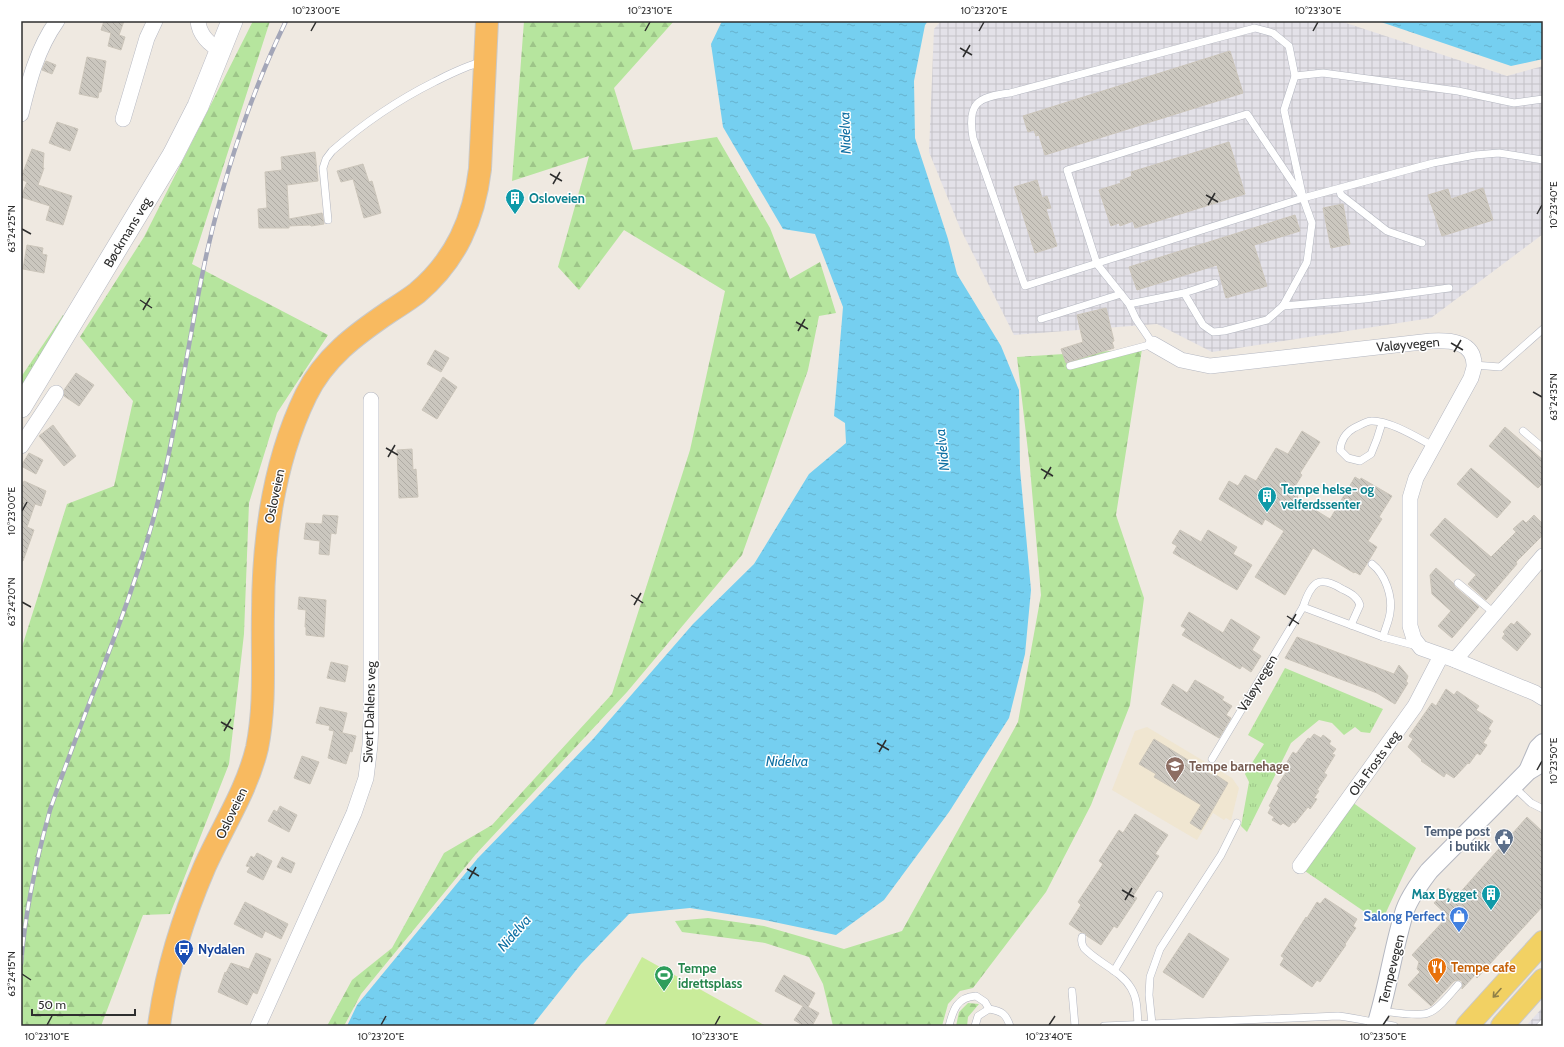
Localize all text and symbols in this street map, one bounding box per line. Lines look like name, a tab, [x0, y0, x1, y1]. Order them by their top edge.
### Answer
text: 10°23'00"E	[292, 4, 341, 17]
text: 10°23'10"E	[628, 4, 673, 17]
text: 10°23'20"E	[961, 4, 1008, 17]
text: 10°23'30"E	[1295, 4, 1342, 17]
water label: Nidelva	[835, 111, 855, 155]
text: 10°23'40"E	[1547, 181, 1560, 228]
building icon: Osloveien	[504, 187, 526, 215]
place label: Osloveien	[529, 190, 585, 206]
street label: Bøckmans veg	[100, 193, 155, 270]
text: 63°24'25"N	[5, 205, 18, 253]
street label: Valøyvegen	[1376, 333, 1440, 355]
text: 63°24'35"N	[1547, 373, 1560, 421]
water label: Nidelva	[931, 428, 953, 472]
street label: Osloveien	[260, 467, 288, 525]
place label: Tempe helse- og velferdssenter	[1281, 481, 1375, 512]
building icon: Tempe helse- og velferdssenter	[1256, 485, 1278, 513]
text: 10°23'00"E	[5, 486, 18, 535]
text: 63°24'20"N	[5, 577, 18, 627]
street label: Valøyvegen	[1234, 652, 1280, 714]
street label: Sivert Dahlens veg	[359, 660, 379, 763]
street label: Ola Frosts veg	[1345, 727, 1403, 799]
text: 10°23'50"E	[1547, 737, 1560, 784]
water label: Nidelva	[766, 752, 808, 770]
school or university icon: Tempe barnehage	[1164, 755, 1186, 783]
place label: Tempe barnehage	[1189, 758, 1289, 774]
street label: Osloveien	[212, 785, 250, 841]
place label: Tempe post i butikk	[1424, 823, 1491, 854]
public building icon: Tempe post i butikk	[1493, 827, 1515, 855]
building icon: Max Bygget	[1480, 883, 1502, 911]
place label: Max Bygget	[1412, 886, 1478, 902]
shop icon: Salong Perfect	[1448, 905, 1470, 933]
place label: Salong Perfect	[1364, 908, 1446, 924]
water label: Nidelva	[493, 911, 535, 955]
street label: Tempevegen	[1375, 933, 1407, 1005]
bus stop icon: Nydalen	[173, 938, 195, 966]
place label: Nydalen	[198, 941, 245, 957]
text: 63°24'15"N	[5, 951, 18, 997]
restaurant icon: Tempe cafe	[1426, 956, 1448, 984]
place label: Tempe cafe	[1451, 959, 1516, 975]
place label: Tempe idrettsplass	[678, 960, 743, 991]
sports icon: Tempe idrettsplass	[653, 964, 675, 992]
one-way arrow	[1492, 988, 1502, 998]
scale bar	[32, 991, 135, 1017]
text: 50 m	[38, 997, 66, 1012]
text: 10°23'10"E	[25, 1030, 70, 1043]
text: 10°23'20"E	[358, 1030, 405, 1043]
text: 10°23'30"E	[692, 1030, 739, 1043]
text: 10°23'40"E	[1026, 1030, 1073, 1043]
text: 10°23'50"E	[1360, 1030, 1407, 1043]

